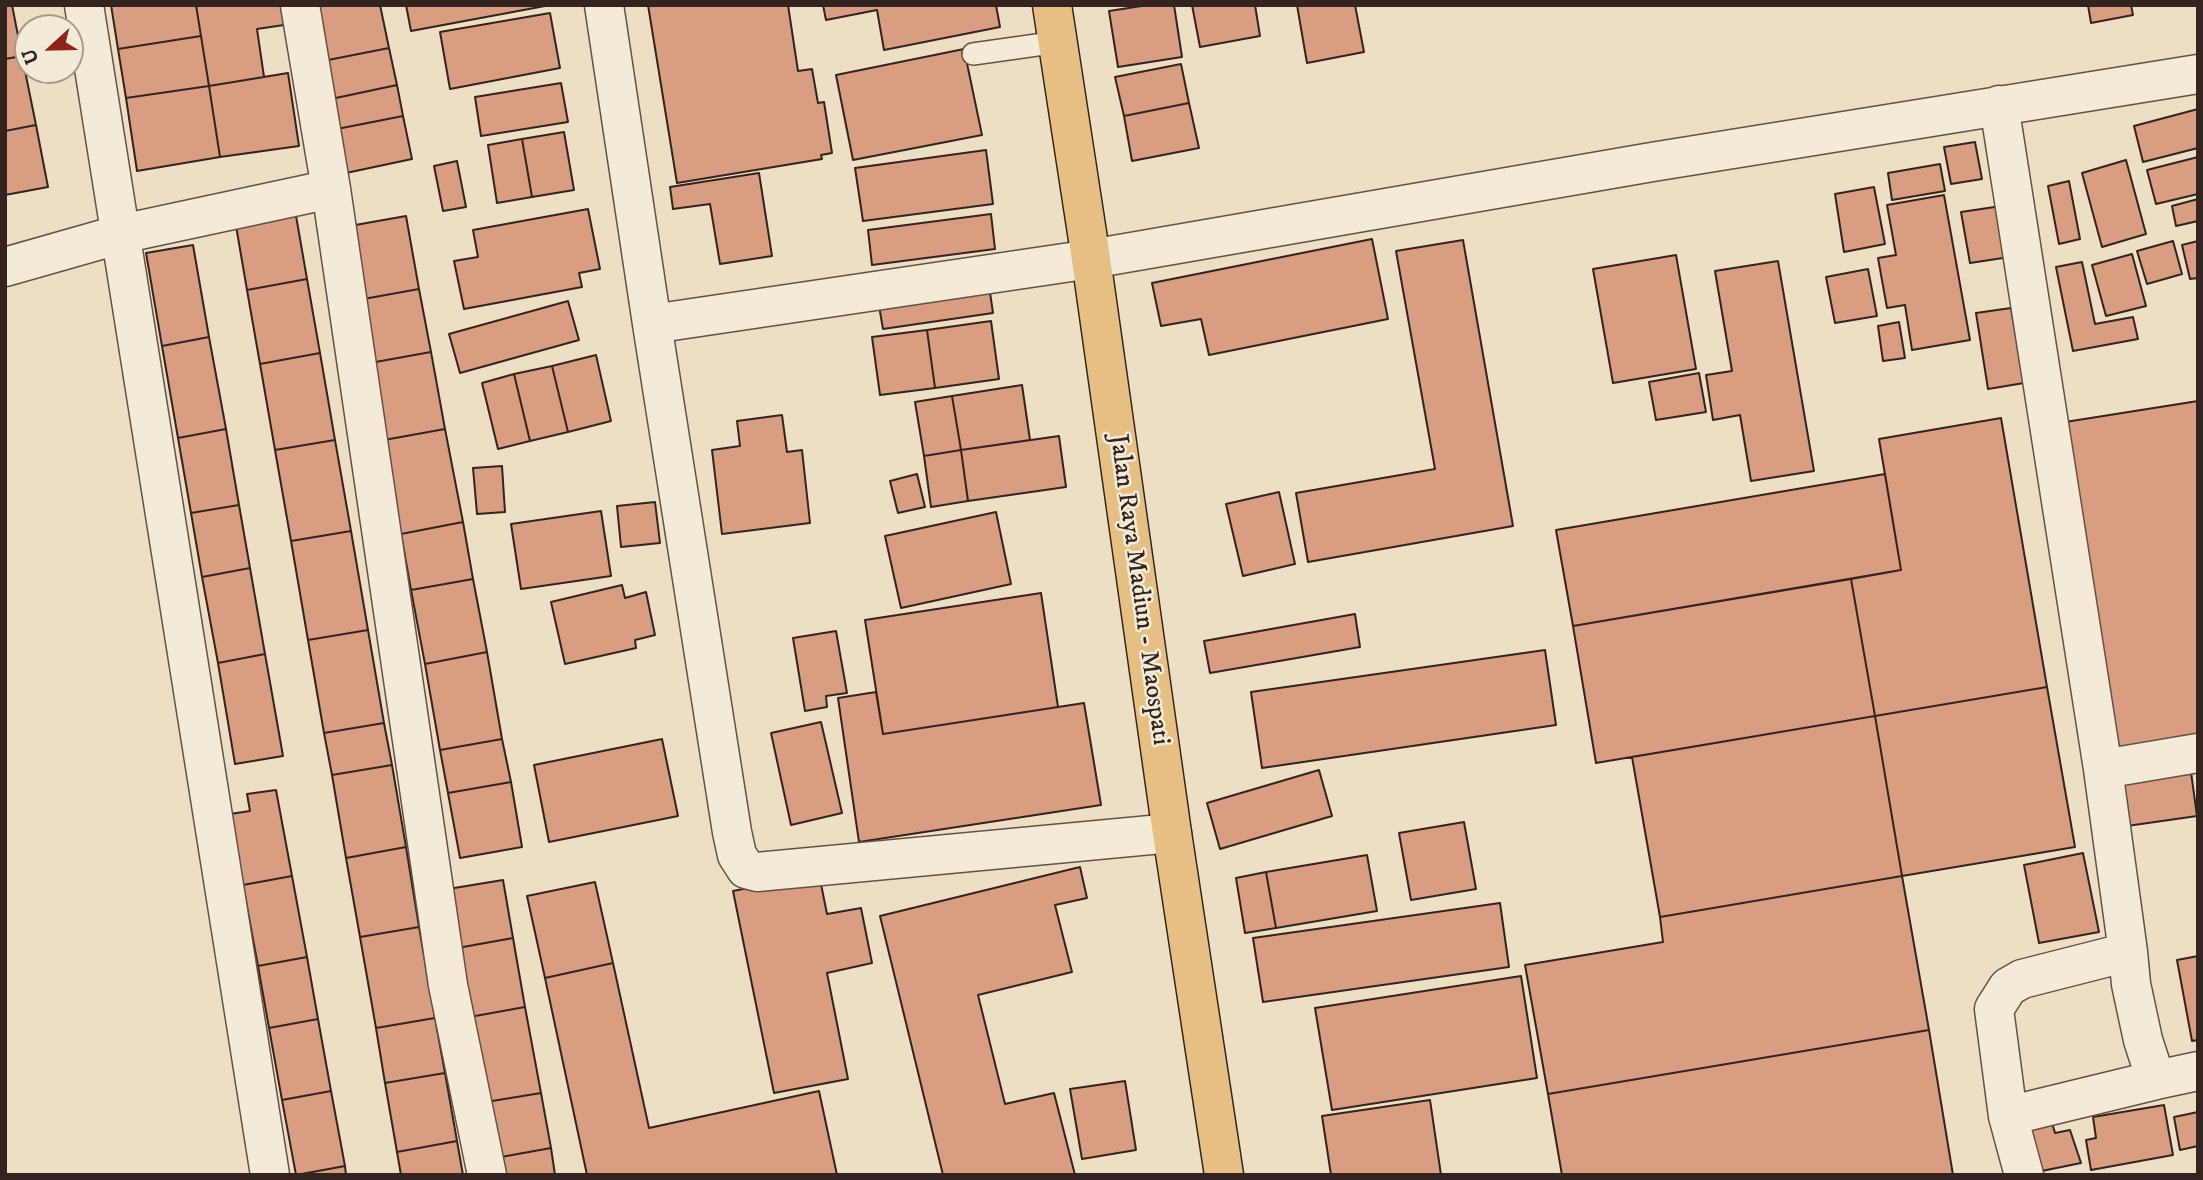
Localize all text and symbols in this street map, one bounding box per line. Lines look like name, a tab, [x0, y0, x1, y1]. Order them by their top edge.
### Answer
north arrow	[14, 14, 84, 84]
text: U	[18, 45, 44, 67]
street label: Jalan Raya Madiun - Maospati	[1101, 433, 1175, 747]

